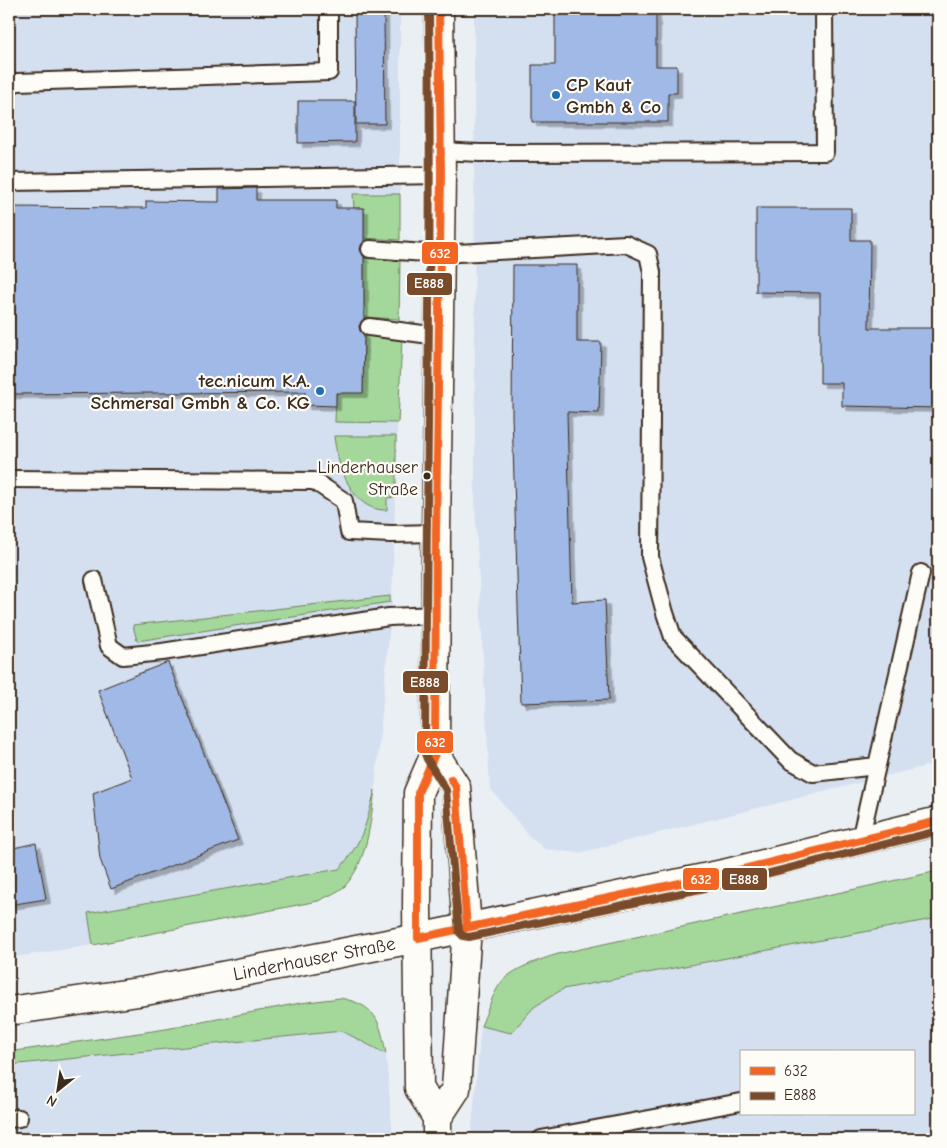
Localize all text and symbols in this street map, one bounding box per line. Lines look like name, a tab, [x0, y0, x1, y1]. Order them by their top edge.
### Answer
place label: CP Kaut Gmbh & Co	[566, 74, 661, 118]
marker: CP Kaut Gmbh & Co	[550, 89, 562, 101]
line badge: 632	[421, 241, 459, 265]
text: 632	[429, 245, 451, 262]
line badge: E888	[406, 272, 453, 296]
text: E888	[414, 275, 444, 292]
place label: tec.nicum K.A. Schmersal Gmbh & Co. KG	[91, 370, 310, 414]
marker: tec.nicum K.A. Schmersal Gmbh & Co. KG	[314, 385, 326, 397]
place label: Linderhauser Straße	[318, 457, 419, 500]
marker: Linderhauser Straße	[422, 471, 432, 481]
line badge: E888	[402, 670, 449, 694]
text: E888	[410, 674, 440, 691]
line badge: 632	[416, 730, 454, 754]
text: 632	[424, 734, 446, 751]
line badge: 632	[682, 867, 720, 891]
line badge: E888	[721, 867, 768, 891]
text: 632	[690, 871, 712, 888]
text: E888	[729, 871, 759, 888]
street label: Linderhauser Straße	[231, 932, 397, 986]
legend	[740, 1050, 914, 1116]
text: 632	[784, 1062, 808, 1080]
north arrow	[32, 1066, 82, 1116]
text: E888	[784, 1086, 816, 1104]
text: N	[44, 1091, 60, 1110]

